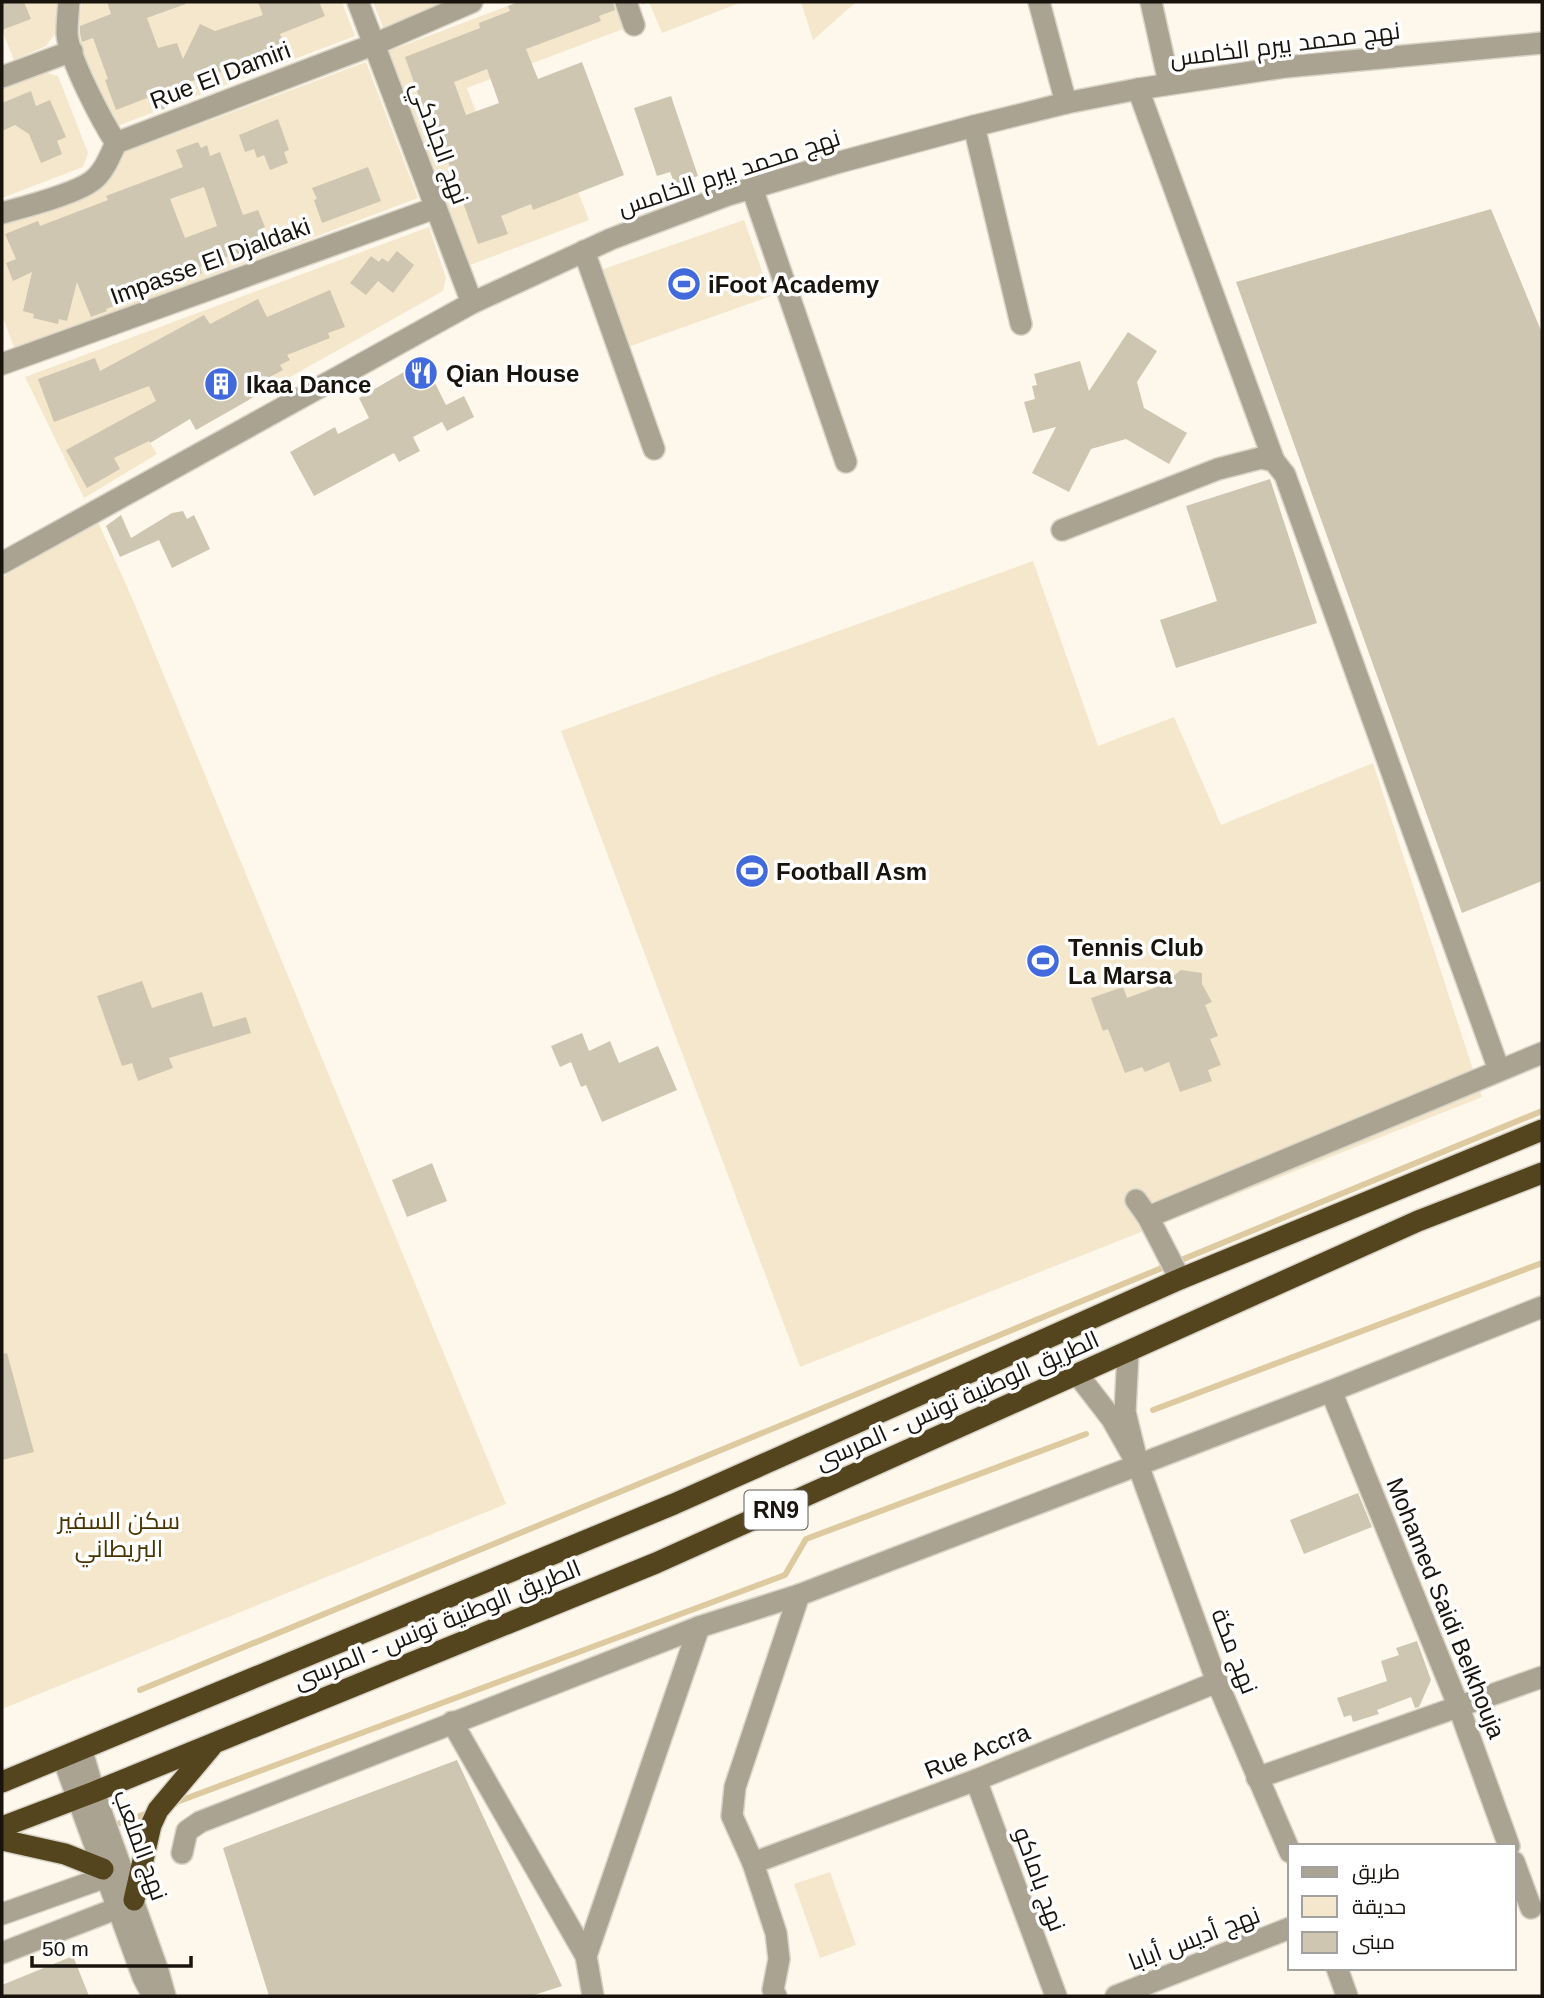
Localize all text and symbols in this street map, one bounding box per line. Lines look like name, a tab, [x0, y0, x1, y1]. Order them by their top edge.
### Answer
street label: نهج محمد بيرم الخامس	[1168, 16, 1402, 75]
street label: Rue El Damiri	[146, 36, 294, 114]
street label: نهج الجلدكي	[400, 78, 475, 210]
street label: نهج محمد بيرم الخامس	[615, 123, 844, 224]
street label: Impasse El Djaldaki	[106, 212, 314, 310]
sports icon: iFoot Academy	[665, 265, 703, 303]
place label: iFoot Academy	[708, 271, 880, 298]
restaurant icon: Qian House	[402, 354, 440, 392]
place label: Qian House	[446, 360, 579, 387]
building icon: Ikaa Dance	[202, 365, 240, 403]
place label: Ikaa Dance	[246, 371, 371, 398]
sports icon: Football Asm	[733, 852, 771, 890]
place label: Football Asm	[776, 858, 927, 885]
place label: Tennis Club La Marsa	[1068, 934, 1204, 989]
sports icon: Tennis Club La Marsa	[1024, 942, 1062, 980]
street label: الطريق الوطنية تونس - المرسى	[811, 1325, 1104, 1477]
street label: Mohamed Saidi Belkhouja	[1381, 1474, 1511, 1743]
road number: RN9	[744, 1490, 808, 1530]
park label: سكن السفير البريطاني	[56, 1507, 180, 1568]
street label: الطريق الوطنية تونس - المرسى	[289, 1554, 585, 1696]
street label: نهج مكة	[1204, 1605, 1264, 1698]
street label: Rue Accra	[921, 1718, 1034, 1784]
street label: نهج الملعب	[106, 1786, 173, 1905]
street label: نهج باماكو	[1006, 1823, 1071, 1936]
legend	[1288, 1844, 1516, 1970]
text: طريق	[1352, 1860, 1400, 1885]
text: حديقة	[1352, 1895, 1406, 1918]
street label: نهج أديس أبابا	[1124, 1899, 1265, 1978]
scale bar	[32, 1924, 191, 1968]
text: مبنى	[1352, 1930, 1395, 1955]
text: 50 m	[42, 1937, 89, 1960]

